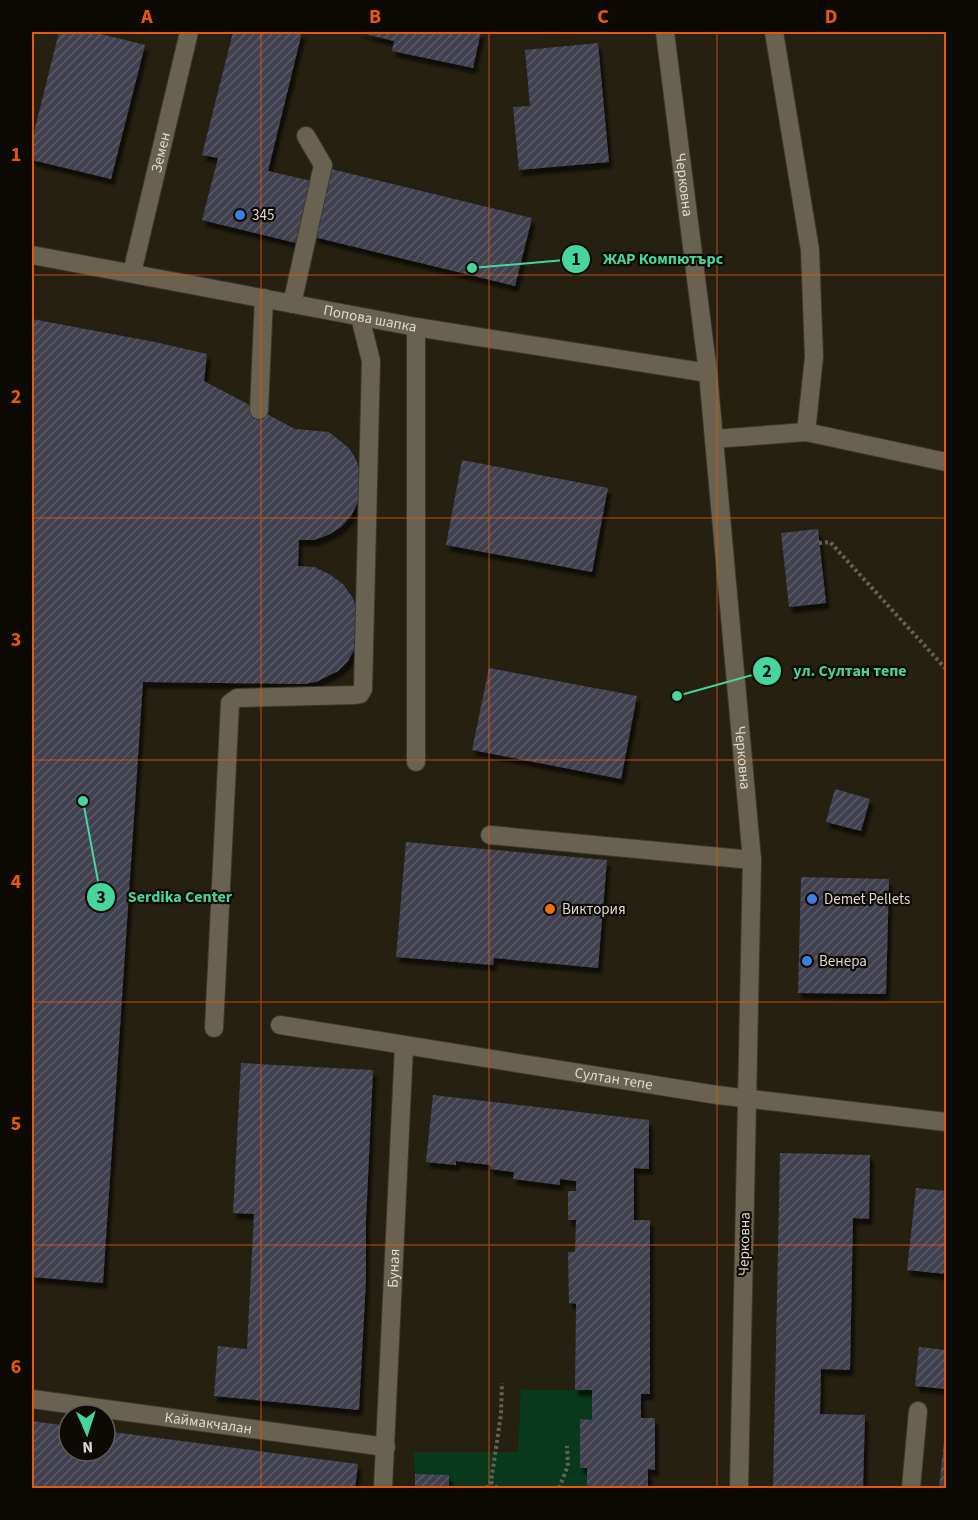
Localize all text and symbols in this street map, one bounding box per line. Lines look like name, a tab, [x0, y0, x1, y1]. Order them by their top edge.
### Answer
text: A	[140, 3, 153, 31]
text: B	[369, 3, 381, 31]
text: C	[597, 3, 609, 31]
text: D	[825, 3, 837, 31]
street label: Земен	[146, 130, 176, 175]
text: 1	[11, 141, 21, 169]
street label: Черковна	[669, 152, 698, 218]
place label: 345	[252, 205, 274, 226]
marker: 345	[233, 208, 247, 222]
callout: ЖАР Компютърс	[561, 242, 735, 276]
text: 1	[571, 247, 581, 272]
text: ЖАР Компютърс	[603, 248, 724, 270]
street label: Попова шапка	[322, 300, 418, 338]
text: 2	[11, 383, 21, 411]
text: 3	[11, 626, 21, 654]
callout: ул. Султан тепе	[752, 654, 919, 688]
text: 2	[762, 659, 772, 684]
text: ул. Султан тепе	[793, 660, 907, 682]
street label: Черковна	[729, 725, 756, 790]
text: 4	[11, 868, 22, 896]
callout: Serdika Center	[86, 880, 244, 914]
text: 3	[96, 885, 106, 910]
text: Serdika Center	[128, 886, 233, 908]
place label: Demet Pellets	[824, 889, 910, 910]
marker: Demet Pellets	[805, 892, 819, 906]
place label: Виктория	[562, 899, 626, 920]
marker: Виктория	[543, 902, 557, 916]
place label: Венера	[819, 951, 867, 972]
marker: Венера	[800, 954, 814, 968]
street label: Султан тепе	[573, 1062, 654, 1096]
text: 5	[11, 1110, 21, 1138]
street label: Черковна	[733, 1212, 756, 1276]
street label: Буная	[383, 1248, 405, 1288]
text: 6	[11, 1353, 21, 1381]
north arrow	[57, 1403, 117, 1463]
street label: Каймакчалан	[163, 1407, 253, 1440]
text: N	[82, 1436, 94, 1458]

